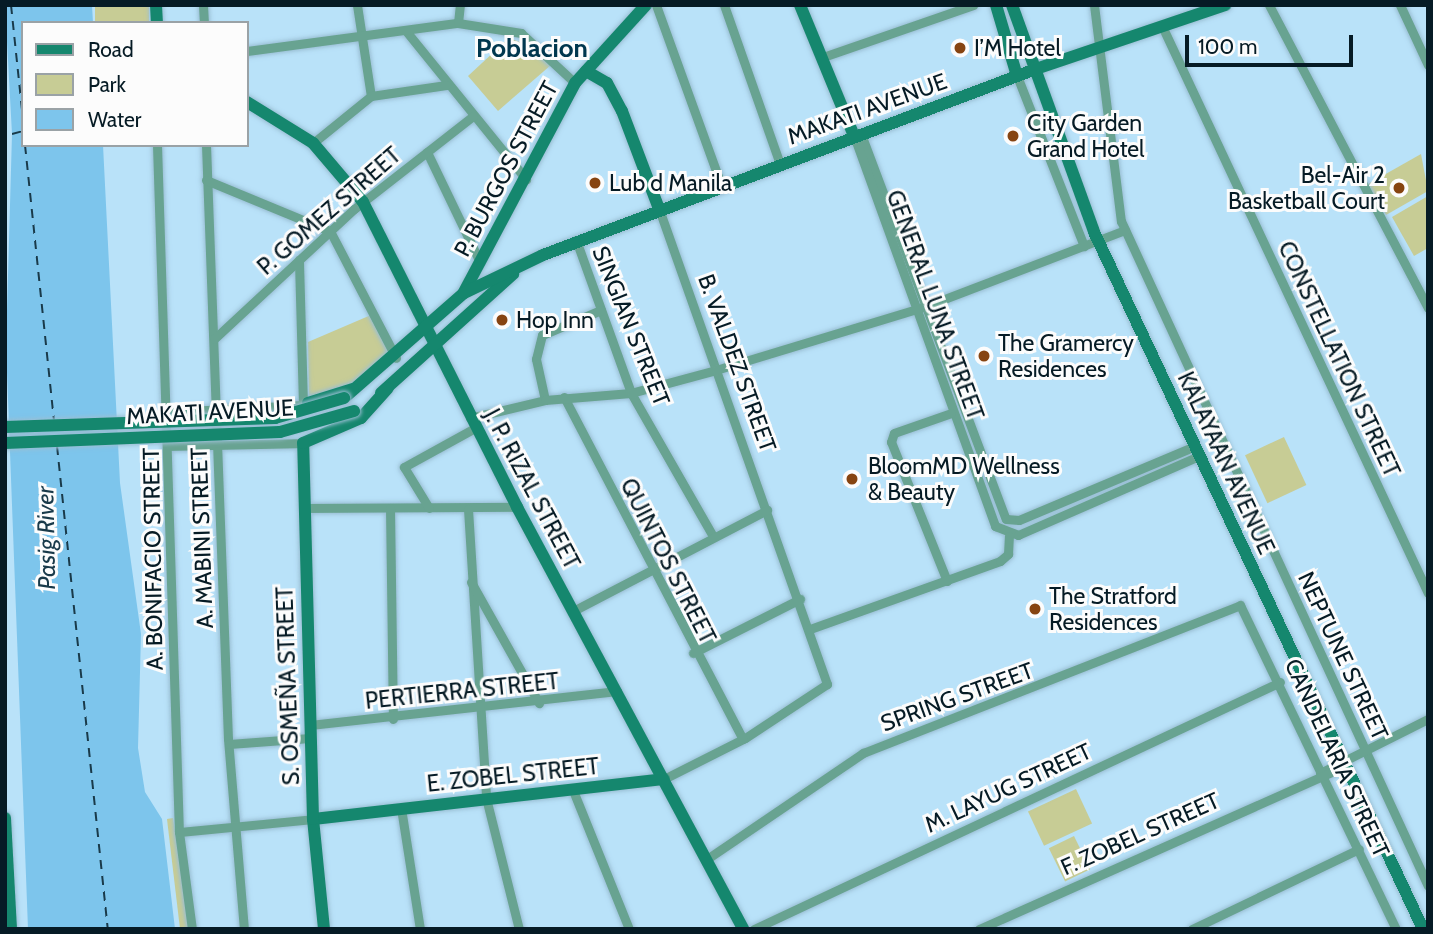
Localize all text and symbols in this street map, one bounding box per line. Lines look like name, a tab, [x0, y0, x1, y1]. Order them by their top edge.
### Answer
legend	[21, 21, 248, 147]
scale bar	[1188, 21, 1356, 65]
district label: Poblacion	[476, 33, 588, 65]
place label: I’M Hotel	[974, 34, 1061, 62]
text: 100 m	[1198, 34, 1257, 59]
text: Road	[88, 37, 134, 62]
marker: I’M Hotel	[952, 40, 968, 56]
street label: MAKATI AVENUE	[784, 67, 950, 151]
text: Park	[88, 72, 126, 97]
street label: P. BURGOS STREET	[448, 77, 564, 261]
text: Water	[88, 107, 141, 132]
place label: City Garden Grand Hotel	[1027, 109, 1145, 163]
marker: City Garden Grand Hotel	[1005, 128, 1021, 144]
street label: P. GOMEZ STREET	[252, 141, 406, 281]
place label: Bel-Air 2 Basketball Court	[1228, 161, 1385, 215]
place label: Lub d Manila	[609, 169, 732, 197]
marker: Lub d Manila	[587, 175, 603, 191]
marker: Bel-Air 2 Basketball Court	[1391, 180, 1407, 196]
street label: GENERAL LUNA STREET	[881, 186, 989, 424]
street label: CONSTELLATION STREET	[1272, 237, 1406, 481]
street label: SINGIAN STREET	[586, 242, 676, 410]
street label: B. VALDEZ STREET	[692, 270, 782, 456]
place label: Hop Inn	[516, 306, 594, 334]
marker: Hop Inn	[494, 312, 510, 328]
place label: The Gramercy Residences	[998, 329, 1134, 383]
marker: The Gramercy Residences	[976, 348, 992, 364]
street label: KALAYAAN AVENUE	[1172, 367, 1280, 559]
street label: MAKATI AVENUE	[126, 394, 294, 430]
street label: J. P. RIZAL STREET	[478, 404, 586, 574]
street label: A. BONIFACIO STREET	[137, 447, 169, 671]
street label: A. MABINI STREET	[185, 447, 219, 629]
place label: BloomMD Wellness & Beauty	[868, 452, 1060, 506]
marker: BloomMD Wellness & Beauty	[842, 469, 862, 489]
street label: QUINTOS STREET	[614, 474, 722, 648]
water label: Pasig River	[31, 486, 61, 590]
street label: NEPTUNE STREET	[1292, 568, 1394, 744]
place label: The Stratford Residences	[1049, 582, 1177, 636]
street label: S. OSMEÑA STREET	[271, 586, 305, 786]
marker: The Stratford Residences	[1027, 601, 1043, 617]
street label: CANDELARIA STREET	[1279, 654, 1395, 862]
street label: SPRING STREET	[877, 657, 1037, 737]
street label: PERTIERRA STREET	[364, 667, 560, 715]
street label: M. LAYUG STREET	[920, 737, 1096, 839]
street label: E. ZOBEL STREET	[425, 752, 601, 798]
street label: F. ZOBEL STREET	[1056, 787, 1224, 881]

